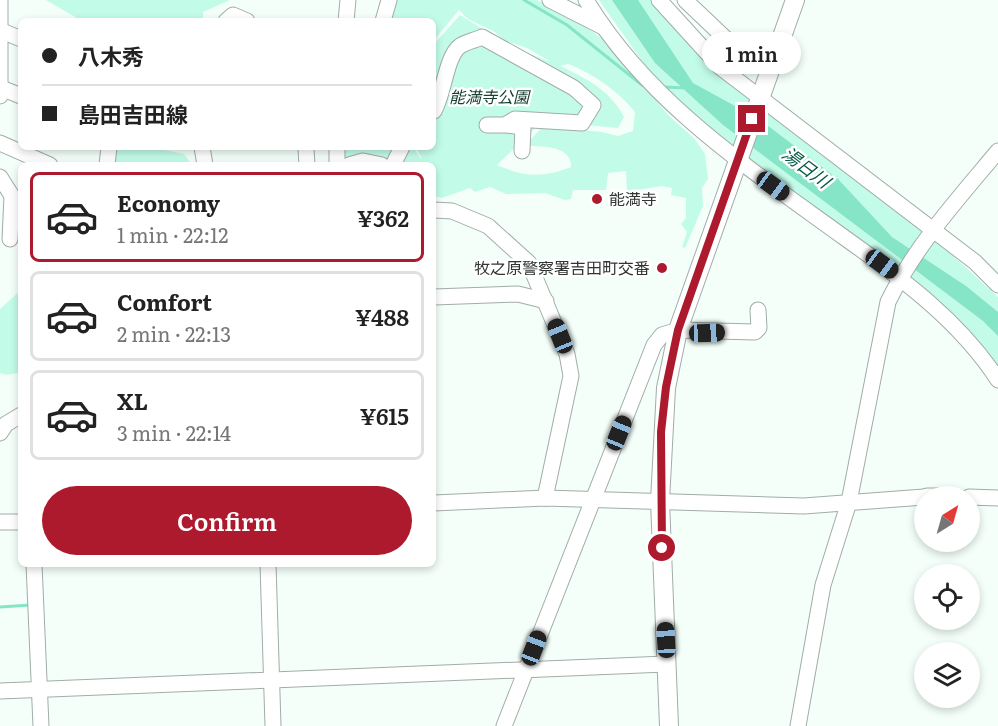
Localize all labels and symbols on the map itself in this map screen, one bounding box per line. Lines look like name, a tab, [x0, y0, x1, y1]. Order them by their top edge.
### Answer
callout: 1 min	[702, 32, 801, 74]
park label: 能満寺公園	[449, 84, 531, 108]
route end	[738, 105, 765, 132]
water label: 湯日川	[777, 140, 838, 195]
car	[753, 168, 793, 204]
place label: 能満寺	[609, 186, 657, 210]
marker: 能満寺	[590, 192, 604, 206]
car	[862, 246, 902, 282]
place label: 牧之原警察署吉田町交番	[474, 255, 650, 279]
marker: 牧之原警察署吉田町交番	[655, 261, 669, 275]
car	[545, 316, 575, 356]
car	[689, 323, 725, 343]
car	[604, 413, 634, 453]
north arrow	[914, 486, 980, 552]
route start	[648, 534, 675, 561]
car	[656, 622, 676, 658]
car	[519, 628, 549, 668]

